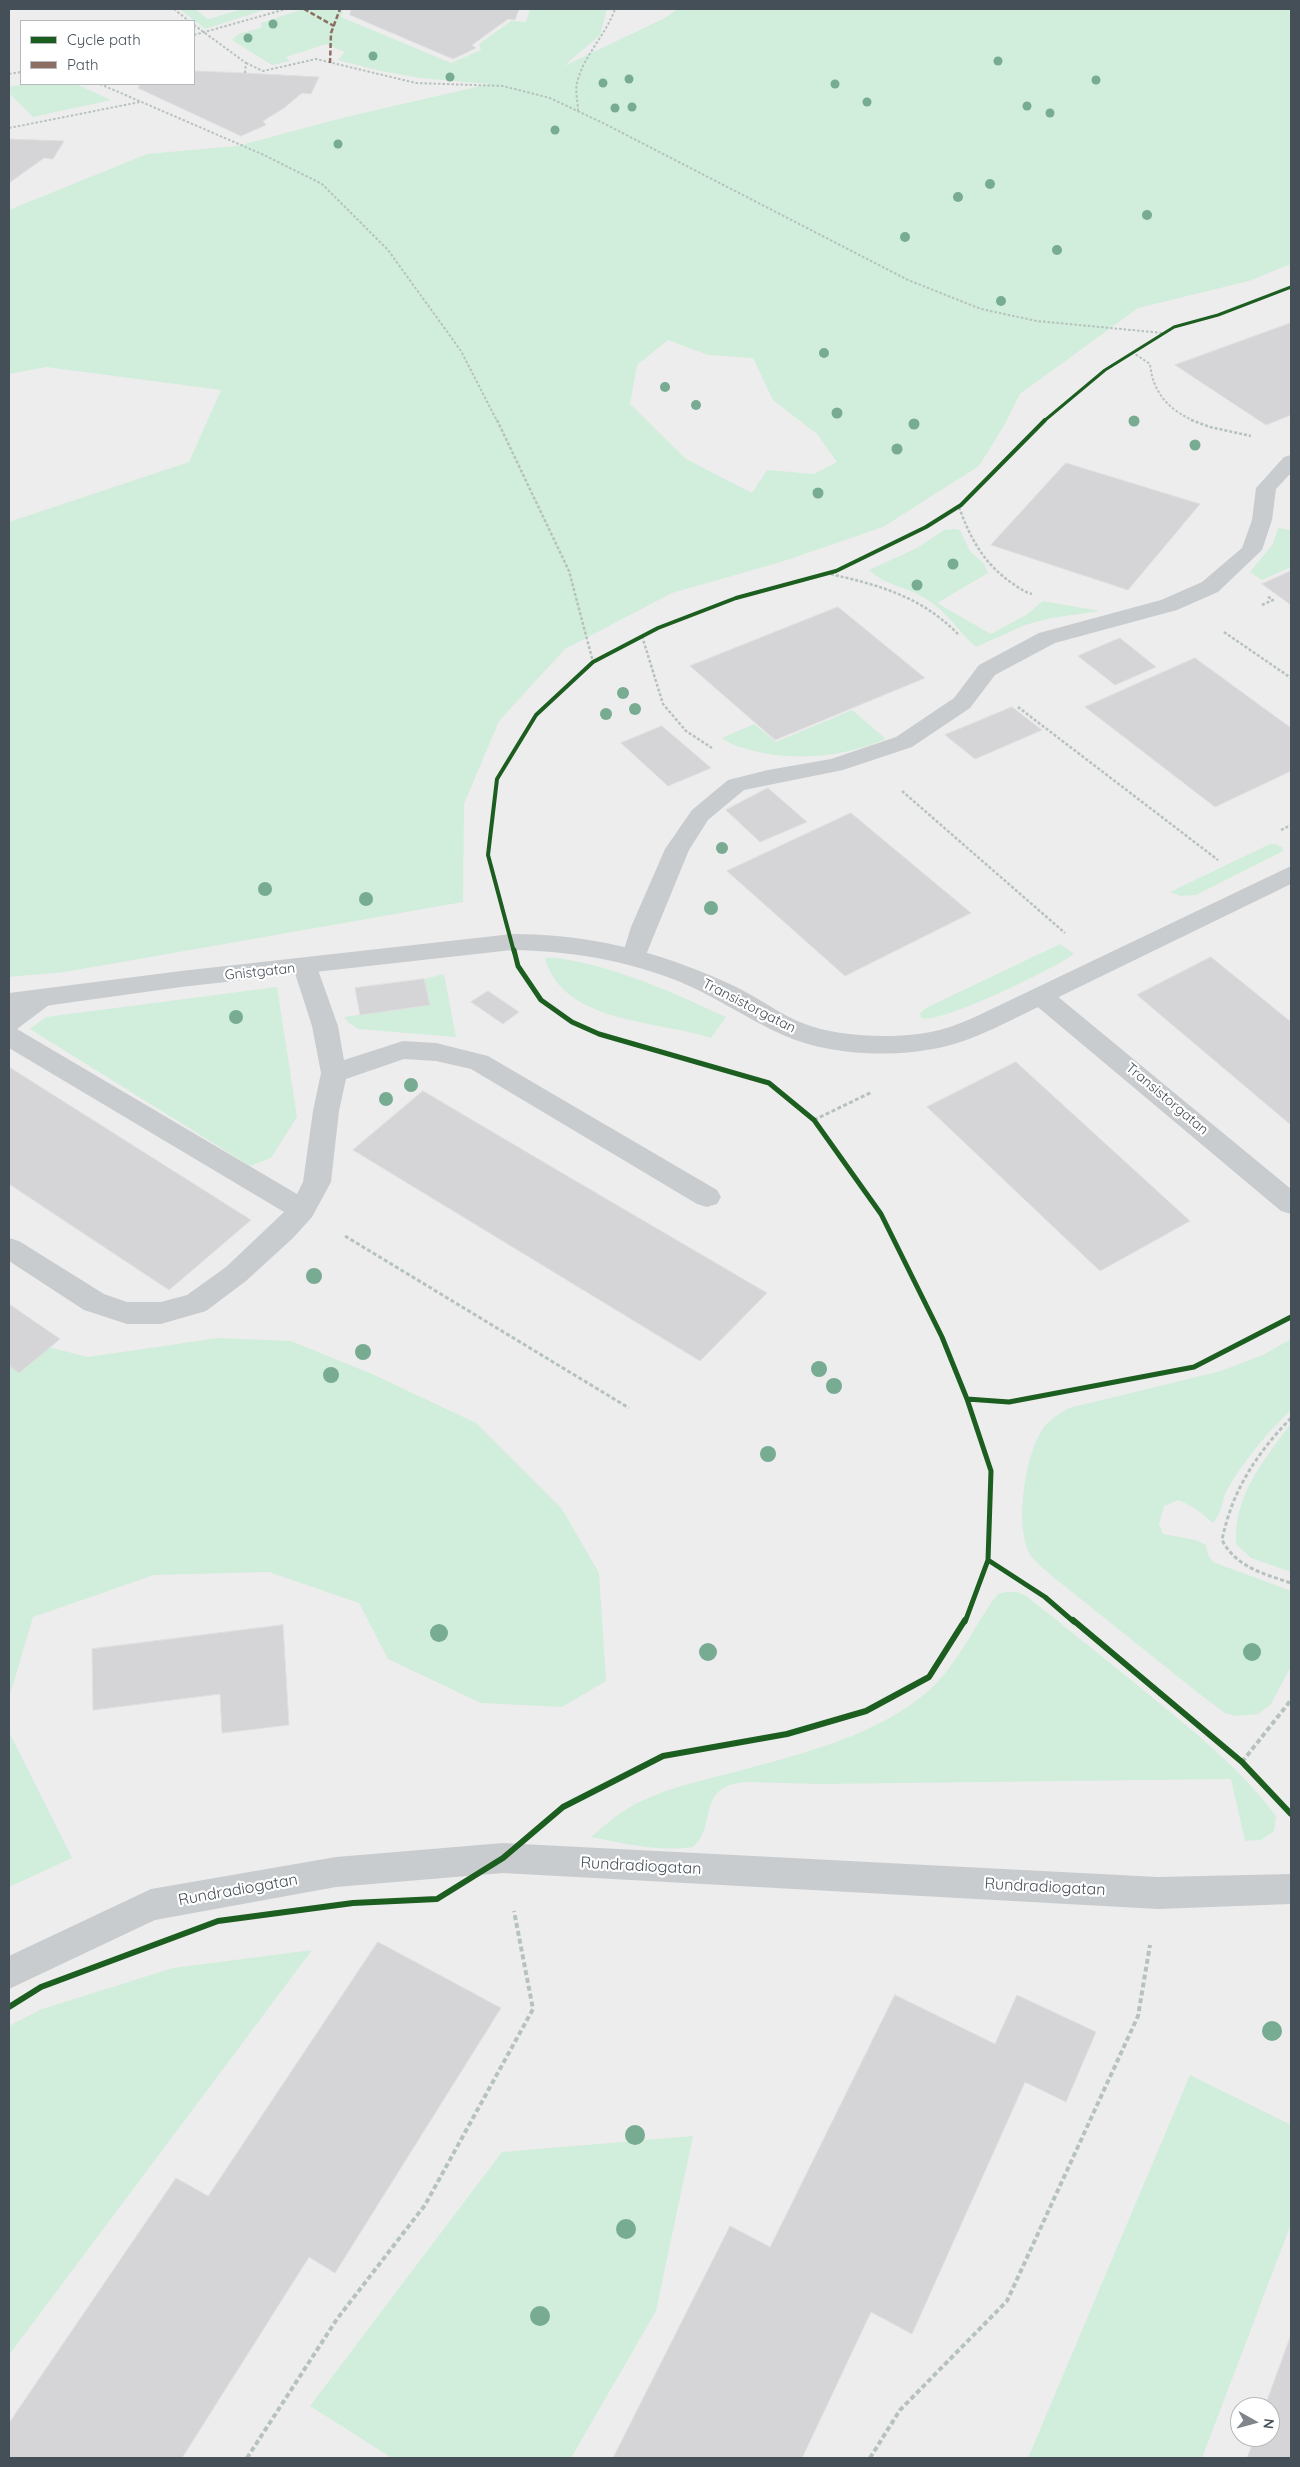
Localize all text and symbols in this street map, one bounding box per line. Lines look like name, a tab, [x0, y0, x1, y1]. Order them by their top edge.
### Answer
legend	[20, 20, 195, 85]
text: Cycle path	[67, 30, 141, 49]
text: Path	[67, 55, 99, 74]
street label: Gnistgatan	[224, 960, 296, 984]
street label: Transistorgatan	[700, 975, 798, 1037]
street label: Transistorgatan	[1122, 1060, 1212, 1138]
street label: Rundradiogatan	[580, 1853, 702, 1879]
street label: Rundradiogatan	[177, 1870, 299, 1910]
street label: Rundradiogatan	[984, 1874, 1106, 1900]
north arrow	[1230, 2397, 1280, 2447]
text: N	[1259, 2417, 1278, 2430]

